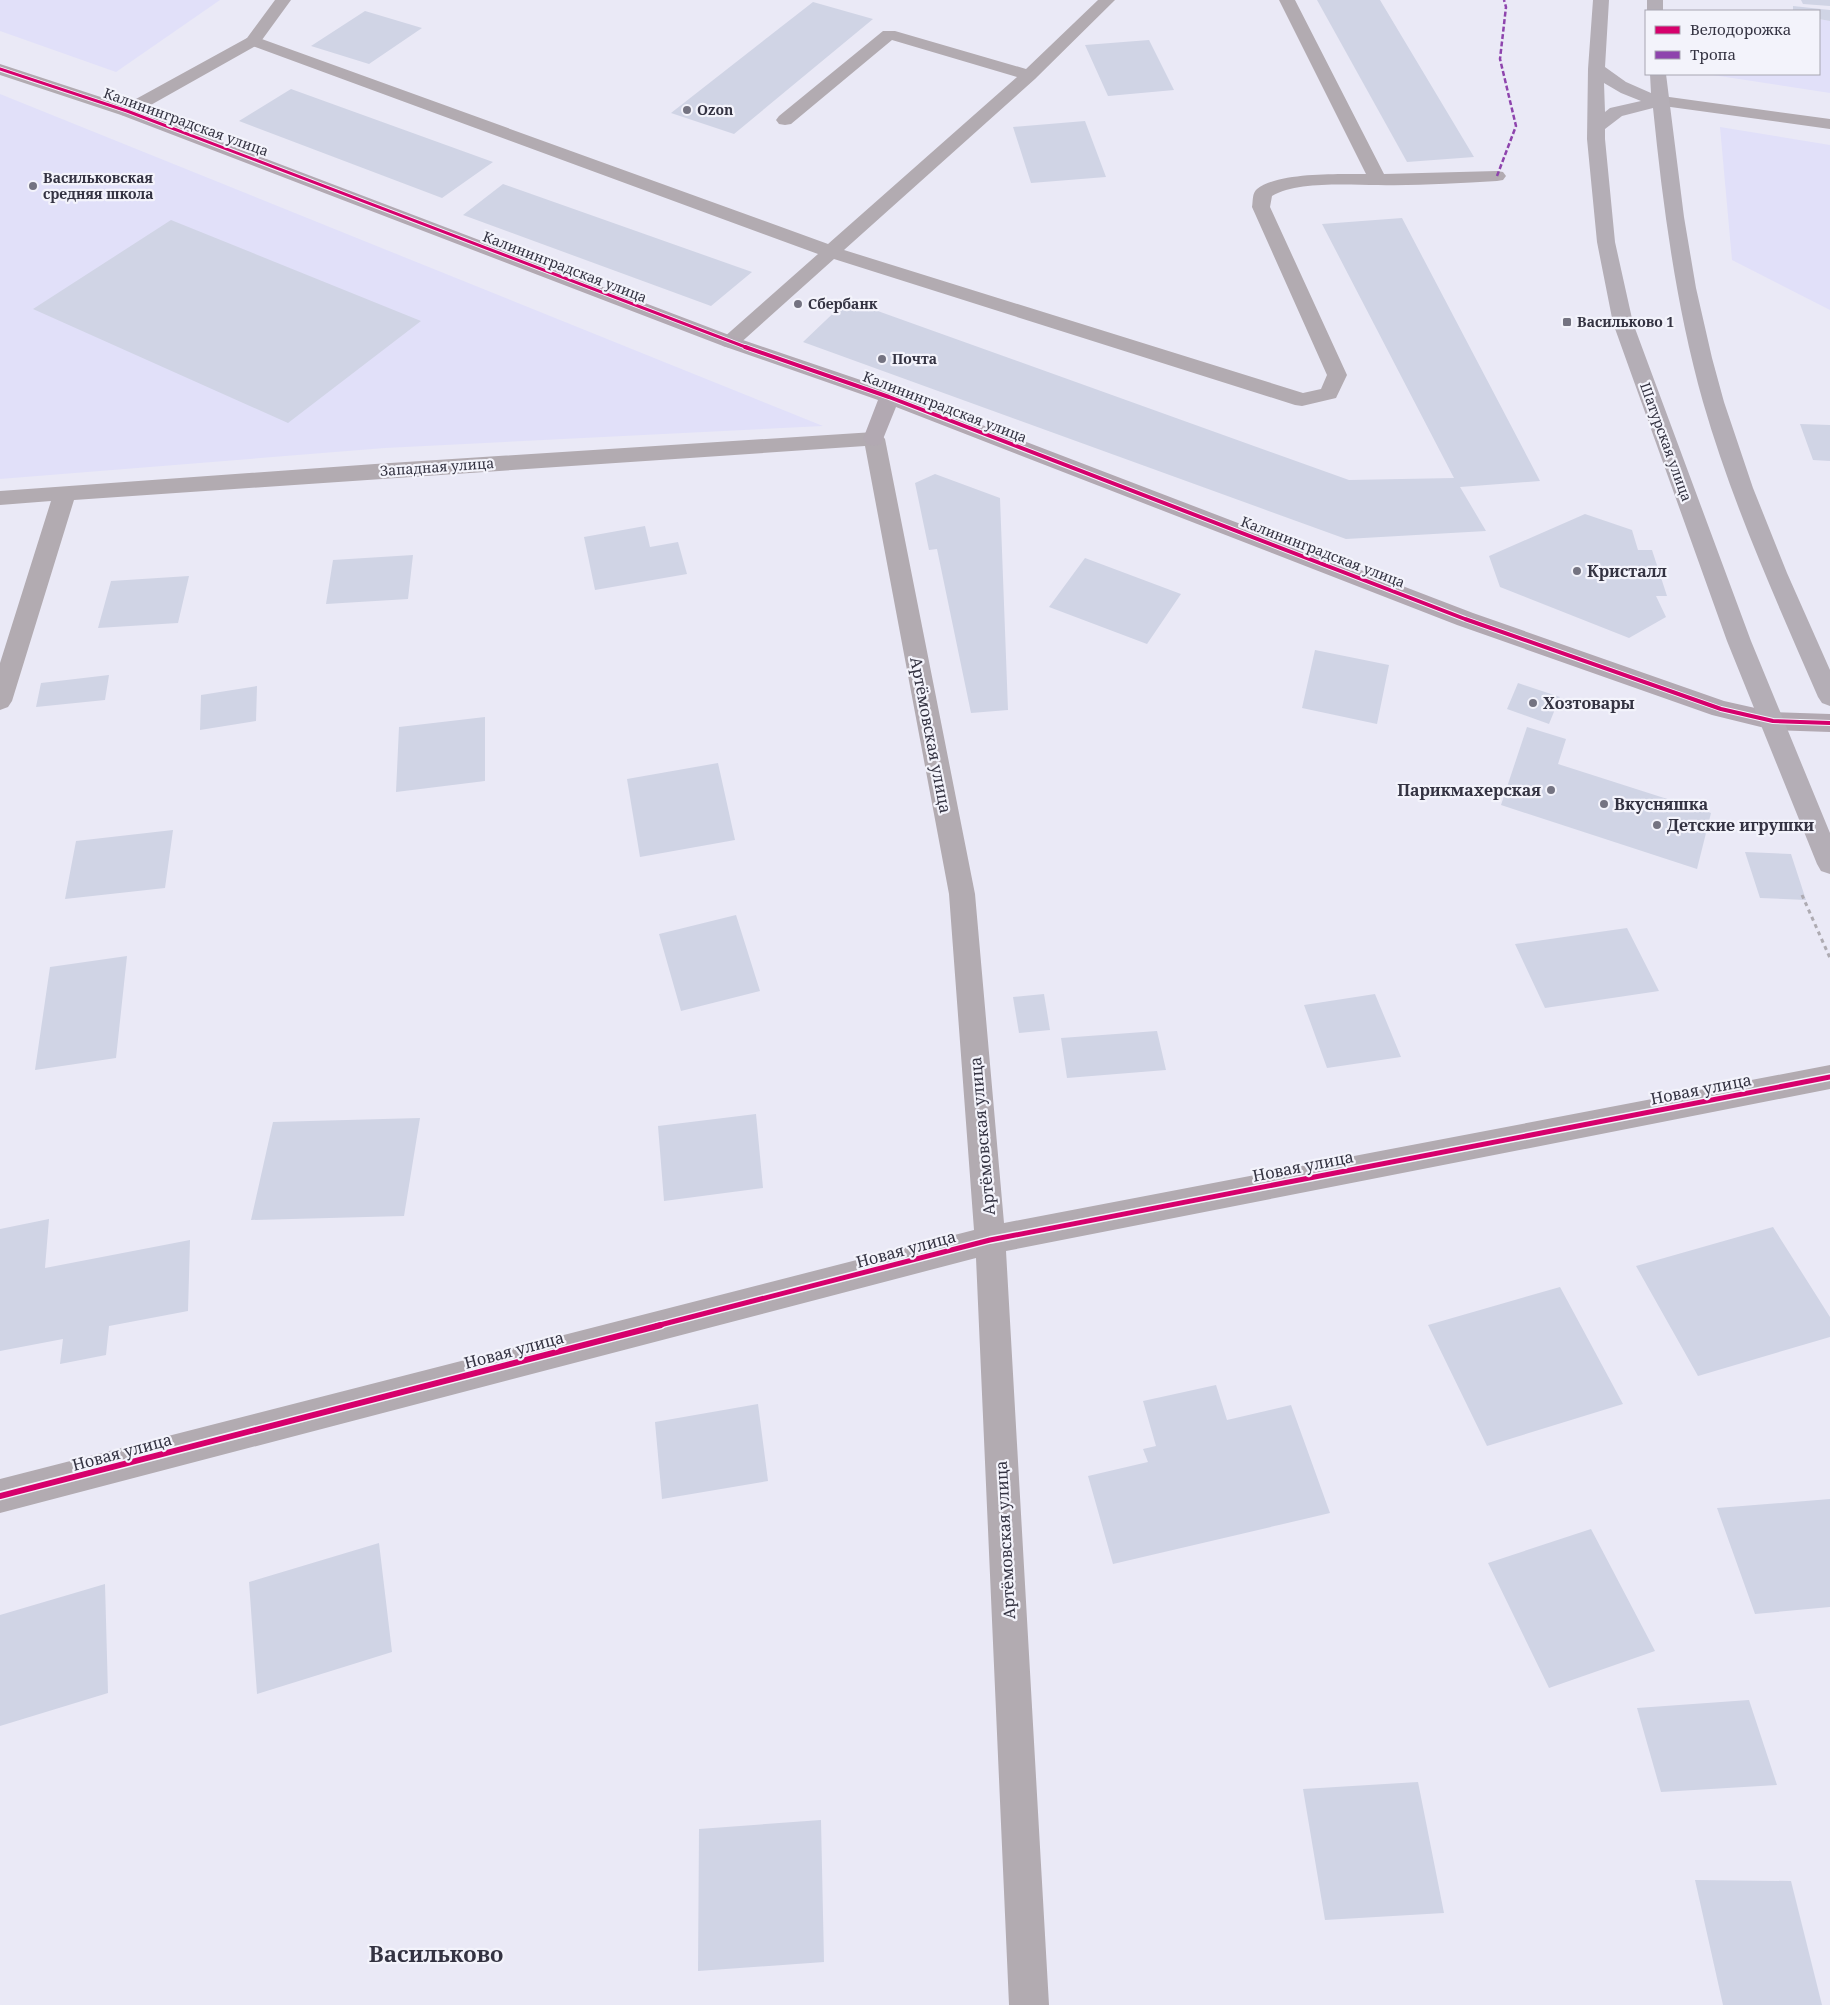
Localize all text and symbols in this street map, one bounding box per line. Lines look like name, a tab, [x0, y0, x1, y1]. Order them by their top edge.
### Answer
legend	[1645, 10, 1820, 75]
text: Велодорожка	[1690, 19, 1791, 39]
text: Тропа	[1690, 44, 1736, 64]
street label: Калининградская улица	[101, 83, 271, 160]
place label: Ozon	[697, 100, 733, 119]
marker: Ozon	[681, 104, 693, 116]
place label: Васильковская средняя школа	[43, 168, 154, 203]
marker: Васильковская средняя школа	[27, 180, 39, 192]
street label: Калининградская улица	[480, 226, 650, 307]
place label: Сбербанк	[808, 294, 878, 313]
marker: Сбербанк	[792, 298, 804, 310]
place label: Васильково 1	[1577, 312, 1674, 331]
marker: Васильково 1	[1561, 316, 1573, 328]
place label: Почта	[892, 349, 937, 368]
marker: Почта	[876, 353, 888, 365]
street label: Калининградская улица	[860, 366, 1030, 447]
street label: Шатурская улица	[1636, 380, 1697, 504]
street label: Западная улица	[379, 453, 495, 480]
street label: Калининградская улица	[1238, 511, 1408, 592]
place label: Кристалл	[1587, 560, 1667, 582]
marker: Кристалл	[1571, 565, 1583, 577]
street label: Артёмовская улица	[905, 655, 957, 815]
place label: Хозтовары	[1543, 692, 1635, 714]
marker: Хозтовары	[1527, 697, 1539, 709]
place label: Парикмахерская	[1397, 779, 1541, 801]
marker: Парикмахерская	[1545, 784, 1557, 796]
place label: Вкусняшка	[1614, 793, 1708, 815]
marker: Вкусняшка	[1598, 798, 1610, 810]
place label: Детские игрушки	[1667, 814, 1814, 836]
marker: Детские игрушки	[1651, 819, 1663, 831]
street label: Артёмовская улица	[964, 1056, 1000, 1216]
street label: Новая улица	[1649, 1068, 1753, 1110]
street label: Новая улица	[1251, 1145, 1355, 1187]
street label: Новая улица	[854, 1225, 958, 1273]
street label: Новая улица	[462, 1326, 566, 1374]
street label: Новая улица	[70, 1428, 174, 1476]
street label: Артёмовская улица	[990, 1460, 1020, 1620]
district label: Васильково	[369, 1938, 503, 1968]

